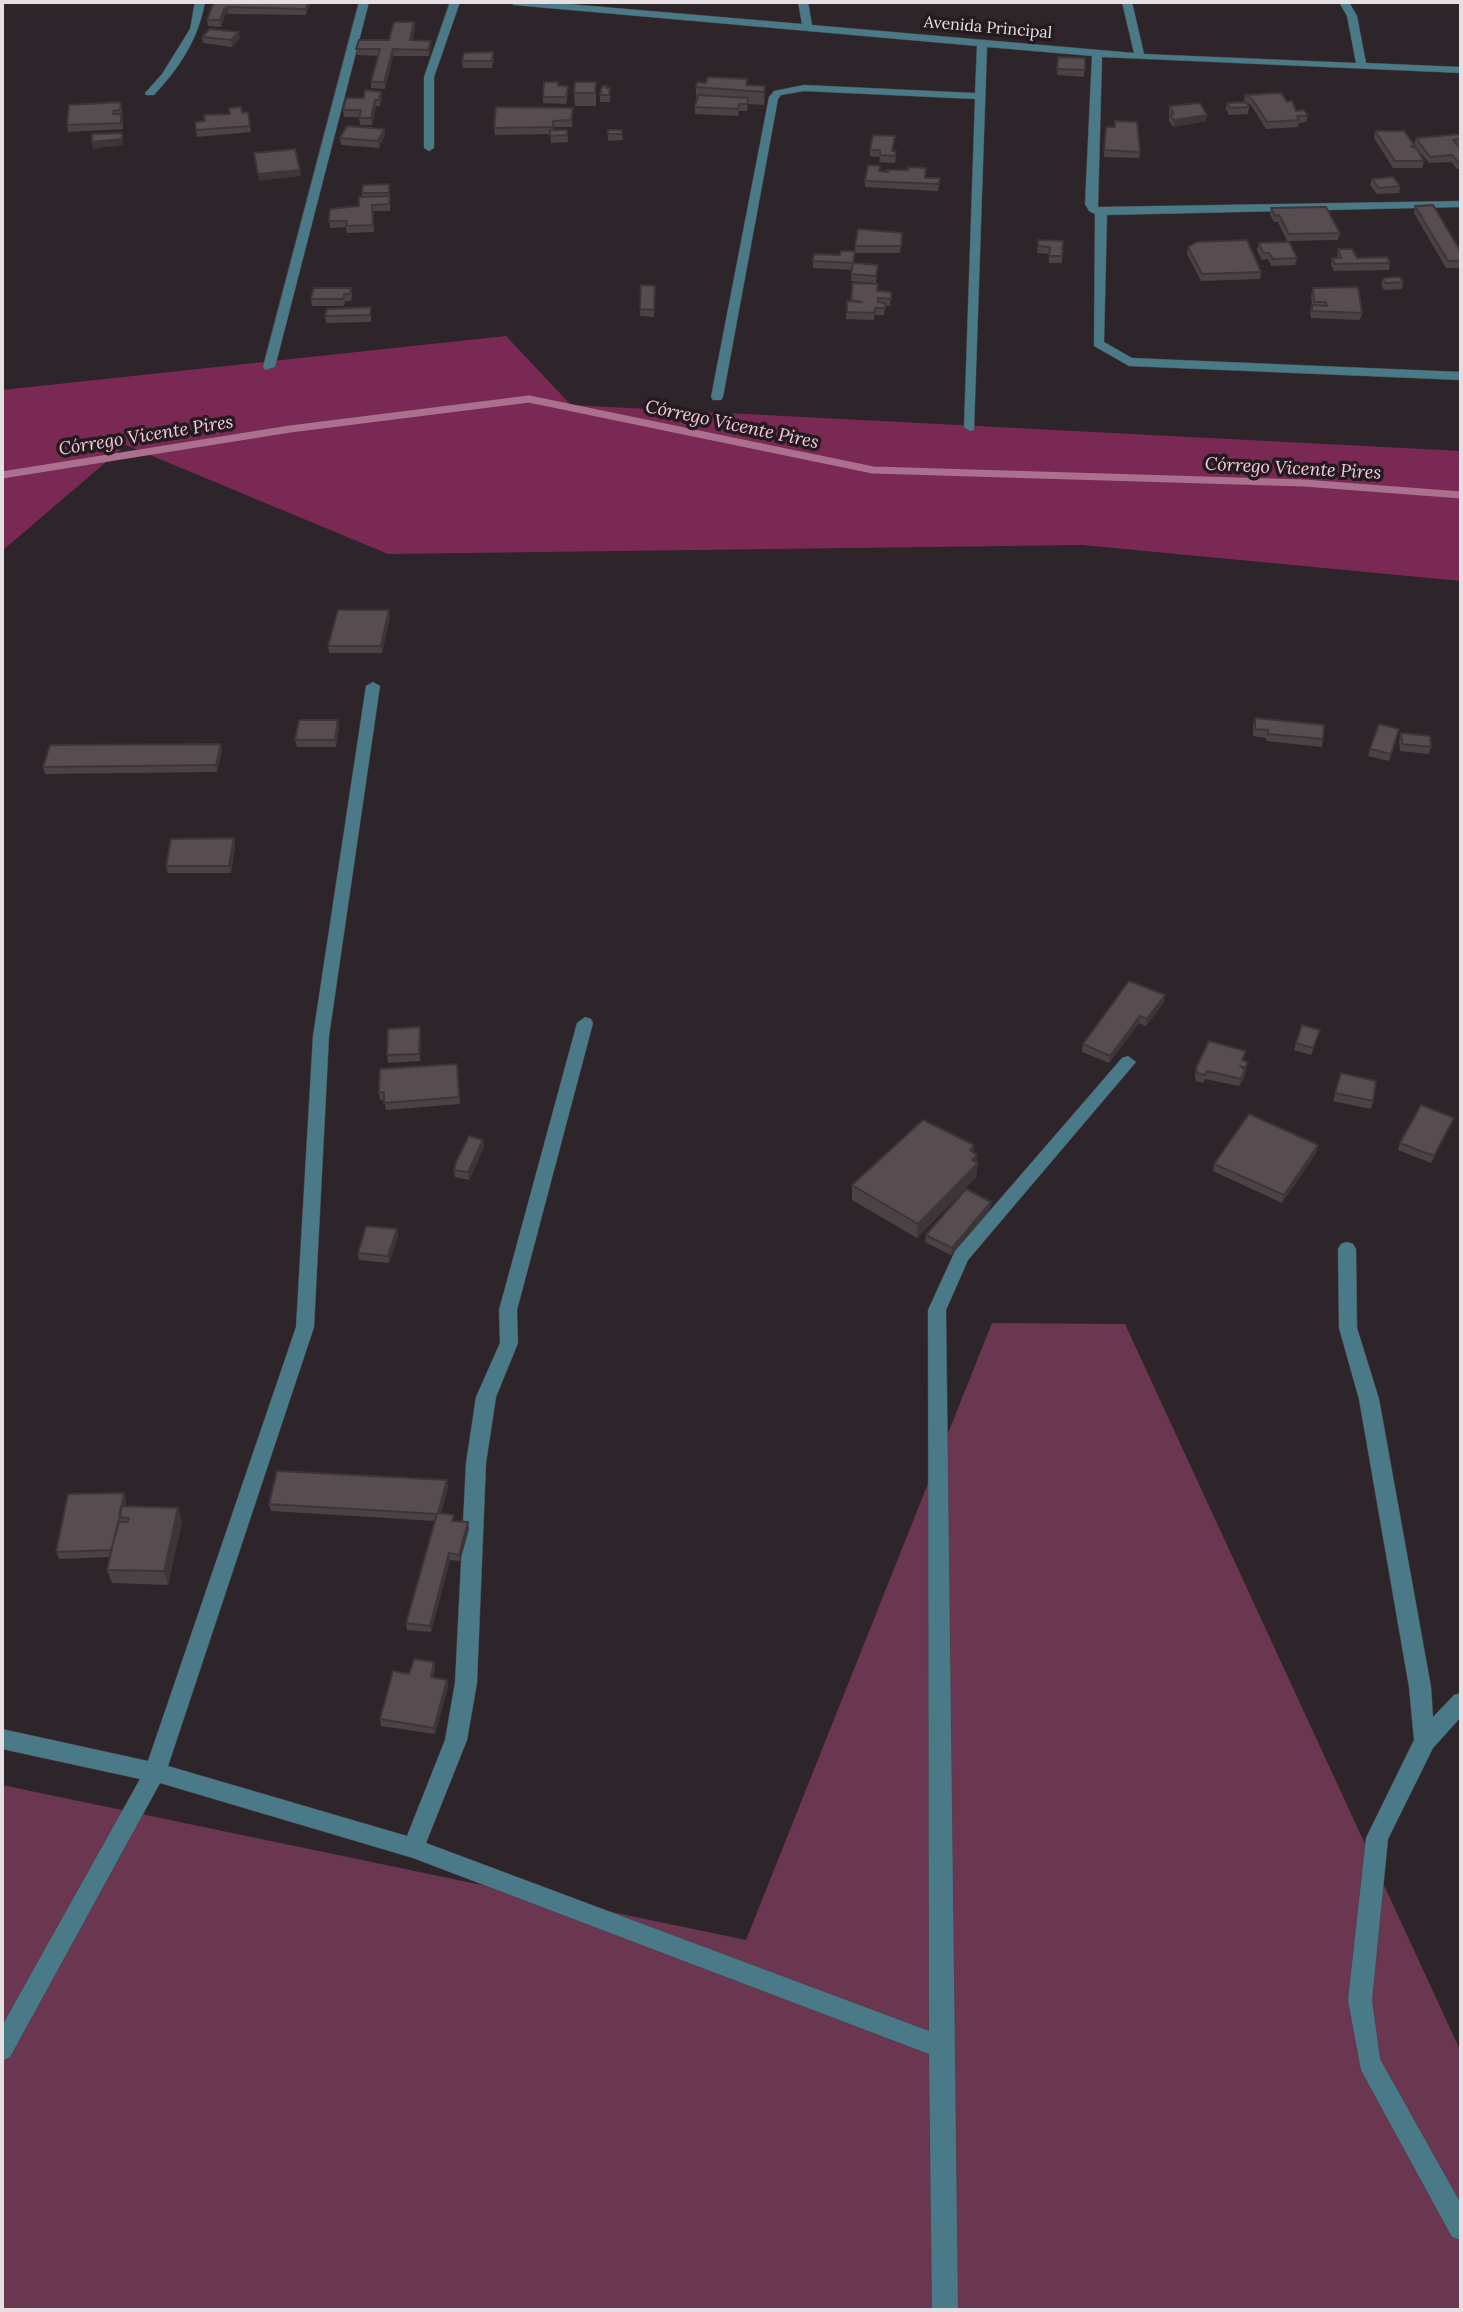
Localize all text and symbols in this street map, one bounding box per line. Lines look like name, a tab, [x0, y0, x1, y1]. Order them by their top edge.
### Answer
street label: Avenida Principal	[923, 13, 1053, 43]
water label: Córrego Vicente Pires	[643, 396, 821, 454]
water label: Córrego Vicente Pires	[57, 412, 235, 460]
water label: Córrego Vicente Pires	[1204, 454, 1382, 484]

